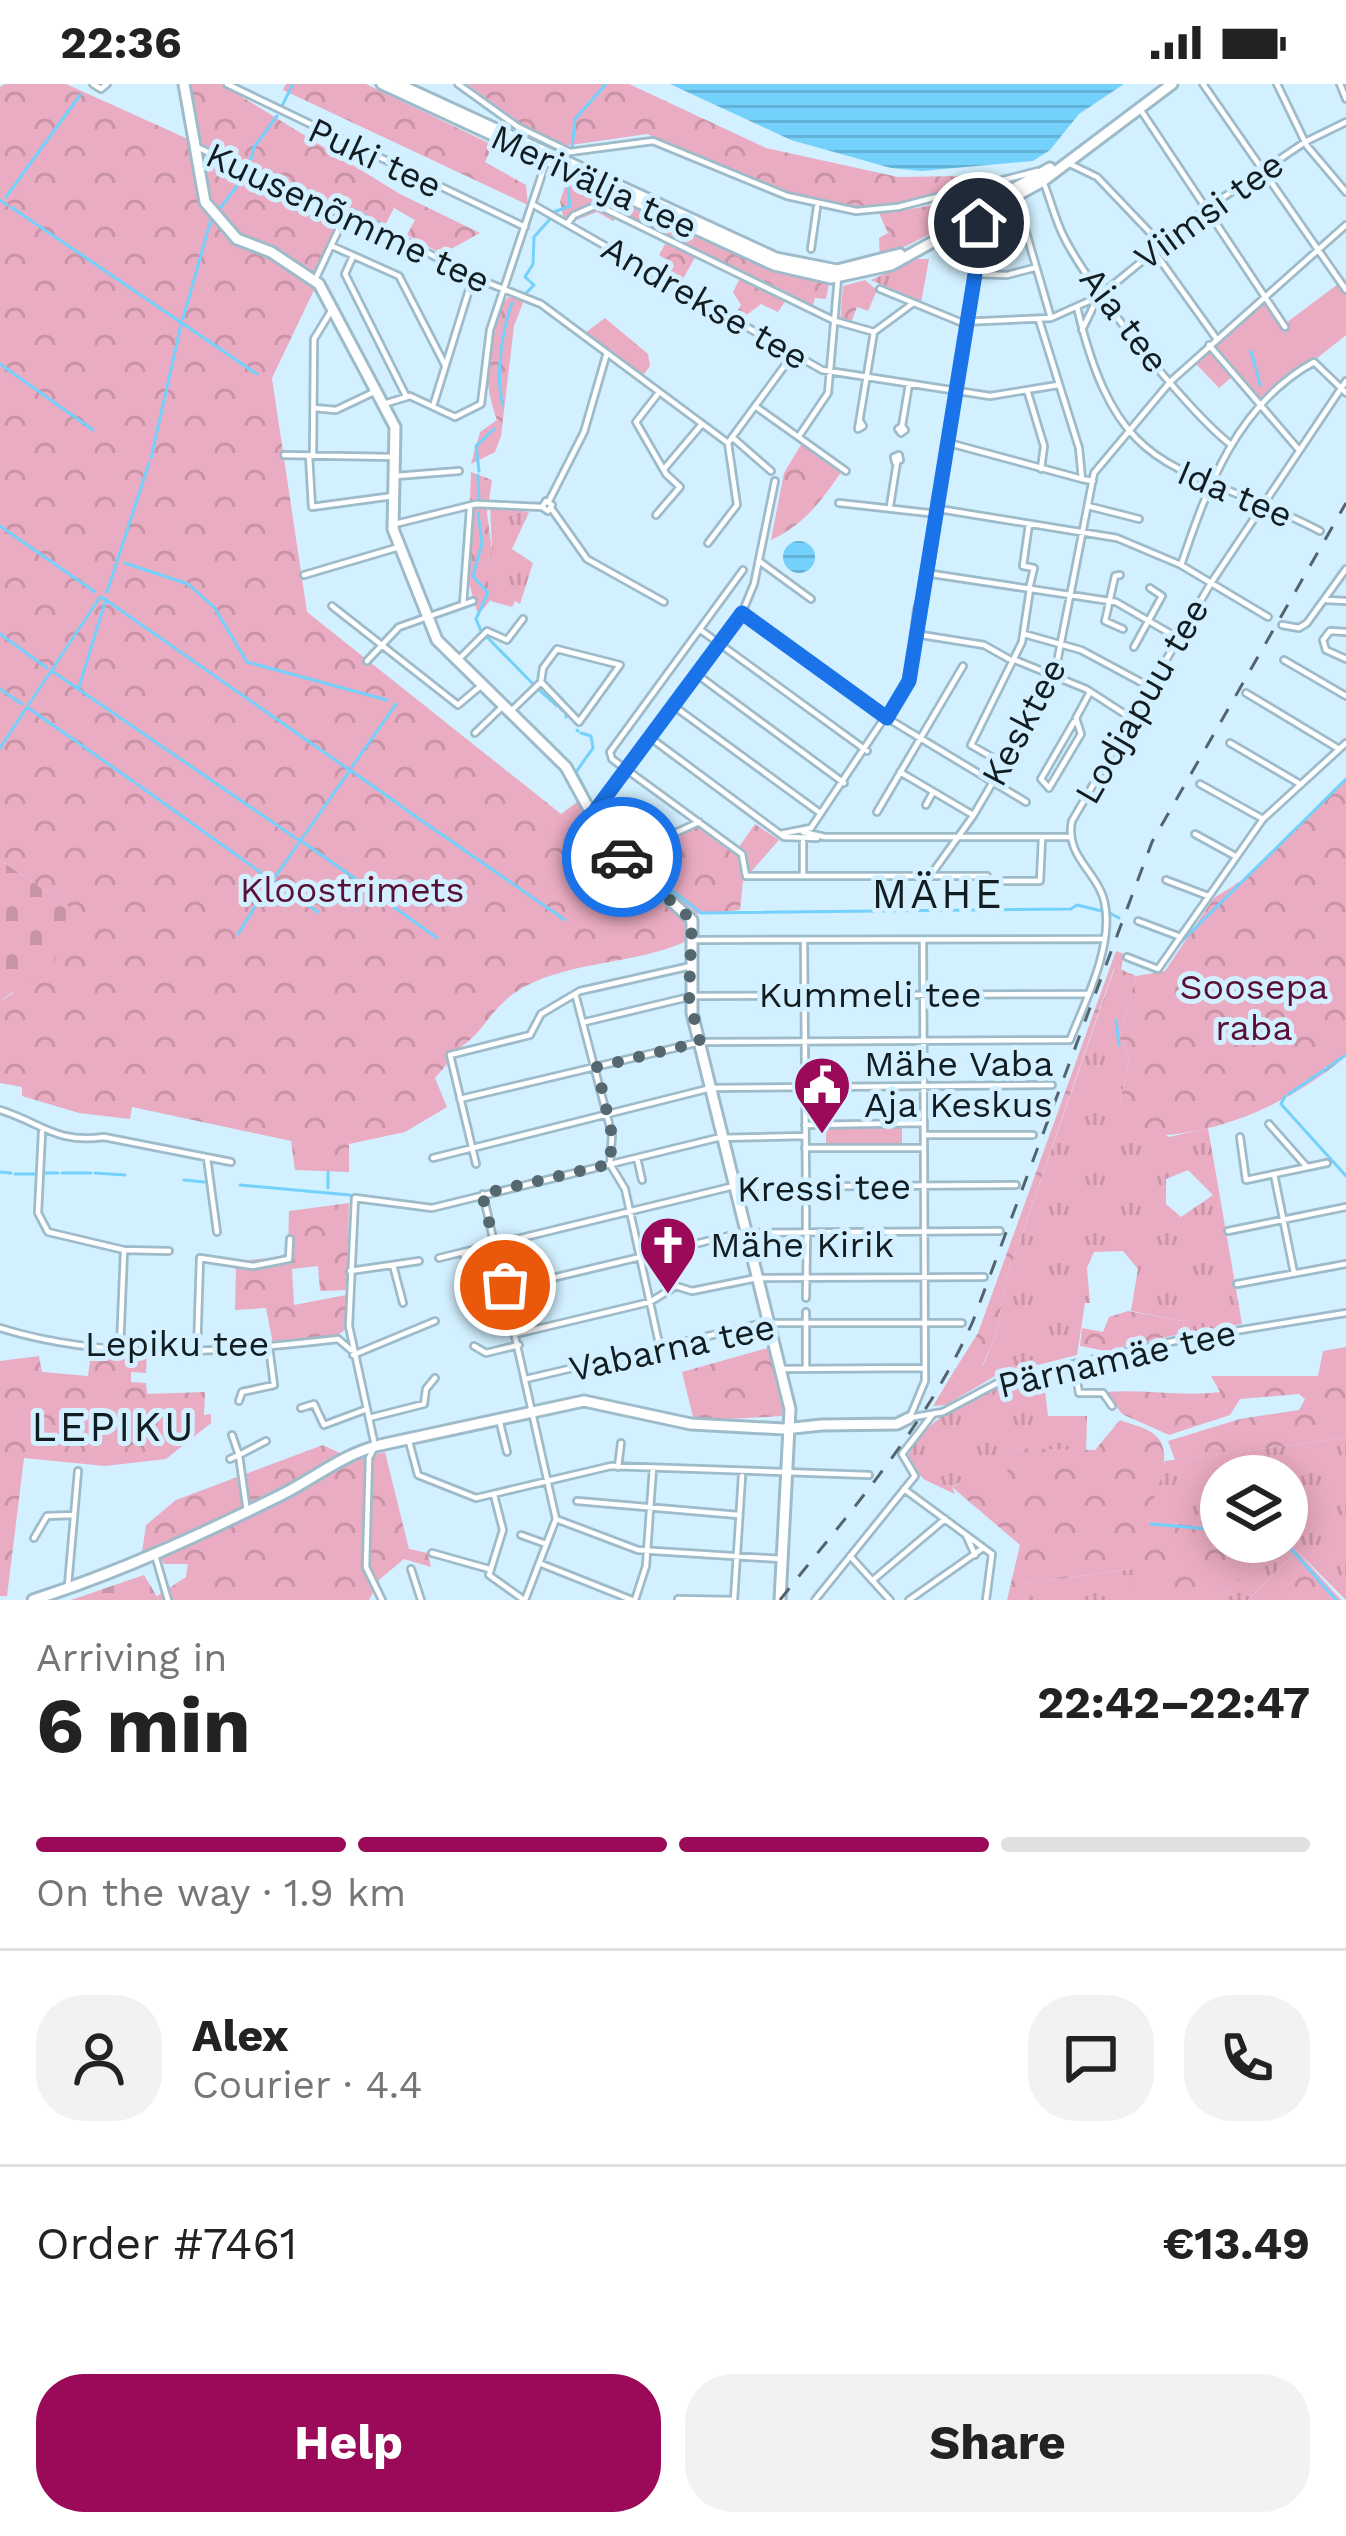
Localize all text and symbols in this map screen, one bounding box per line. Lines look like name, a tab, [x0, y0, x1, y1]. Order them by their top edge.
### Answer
text: 22:36	[60, 16, 182, 69]
street label: Puki tee	[302, 109, 448, 207]
street label: Merivälja tee	[484, 116, 704, 248]
street label: Kuusenõmme tee	[199, 134, 497, 302]
street label: Viimsi tee	[1126, 143, 1292, 279]
pin	[928, 172, 1030, 274]
icon: home	[946, 190, 1012, 256]
street label: Andrekse tee	[594, 227, 816, 379]
street label: Aia tee	[1071, 259, 1177, 381]
street label: Ida tee	[1171, 451, 1299, 537]
street label: Lodjapuu tee	[1066, 591, 1218, 811]
street label: Kesktee	[973, 651, 1075, 793]
courier	[562, 797, 682, 917]
icon: car	[589, 824, 655, 890]
park label: Kloostrimets	[240, 869, 464, 911]
district label: MÄHE	[871, 869, 1005, 918]
park label: Soosepa raba	[1180, 966, 1328, 1049]
street label: Kummeli tee	[758, 974, 982, 1016]
place label: Mähe Vaba Aja Keskus	[864, 1043, 1054, 1126]
public building icon: Mähe Vaba Aja Keskus	[791, 1054, 853, 1136]
street label: Kressi tee	[737, 1165, 911, 1211]
church icon: Mähe Kirik	[637, 1214, 699, 1296]
place label: Mähe Kirik	[710, 1224, 894, 1266]
pin	[454, 1234, 556, 1336]
icon: bag	[472, 1252, 538, 1318]
street label: Vabarna tee	[565, 1306, 779, 1390]
street label: Pärnamäe tee	[994, 1311, 1240, 1407]
street label: Lepiku tee	[85, 1323, 269, 1365]
district label: LEPIKU	[31, 1402, 197, 1451]
map controls	[1200, 1455, 1308, 1563]
button: layers	[1200, 1455, 1308, 1563]
text: Arriving in	[36, 1635, 227, 1680]
text: 22:42–22:47	[1037, 1676, 1310, 1729]
text: 6 min	[36, 1679, 251, 1771]
text: On the way · 1.9 km	[36, 1870, 406, 1915]
button: person	[36, 1995, 162, 2121]
button: chat	[1028, 1995, 1154, 2121]
button: phone	[1184, 1995, 1310, 2121]
text: Alex	[192, 2009, 289, 2062]
text: Courier · 4.4	[192, 2062, 423, 2107]
text: Order #7461	[36, 2217, 297, 2270]
text: €13.49	[1163, 2217, 1310, 2270]
button: Help	[36, 2374, 661, 2512]
button: Share	[685, 2374, 1310, 2512]

